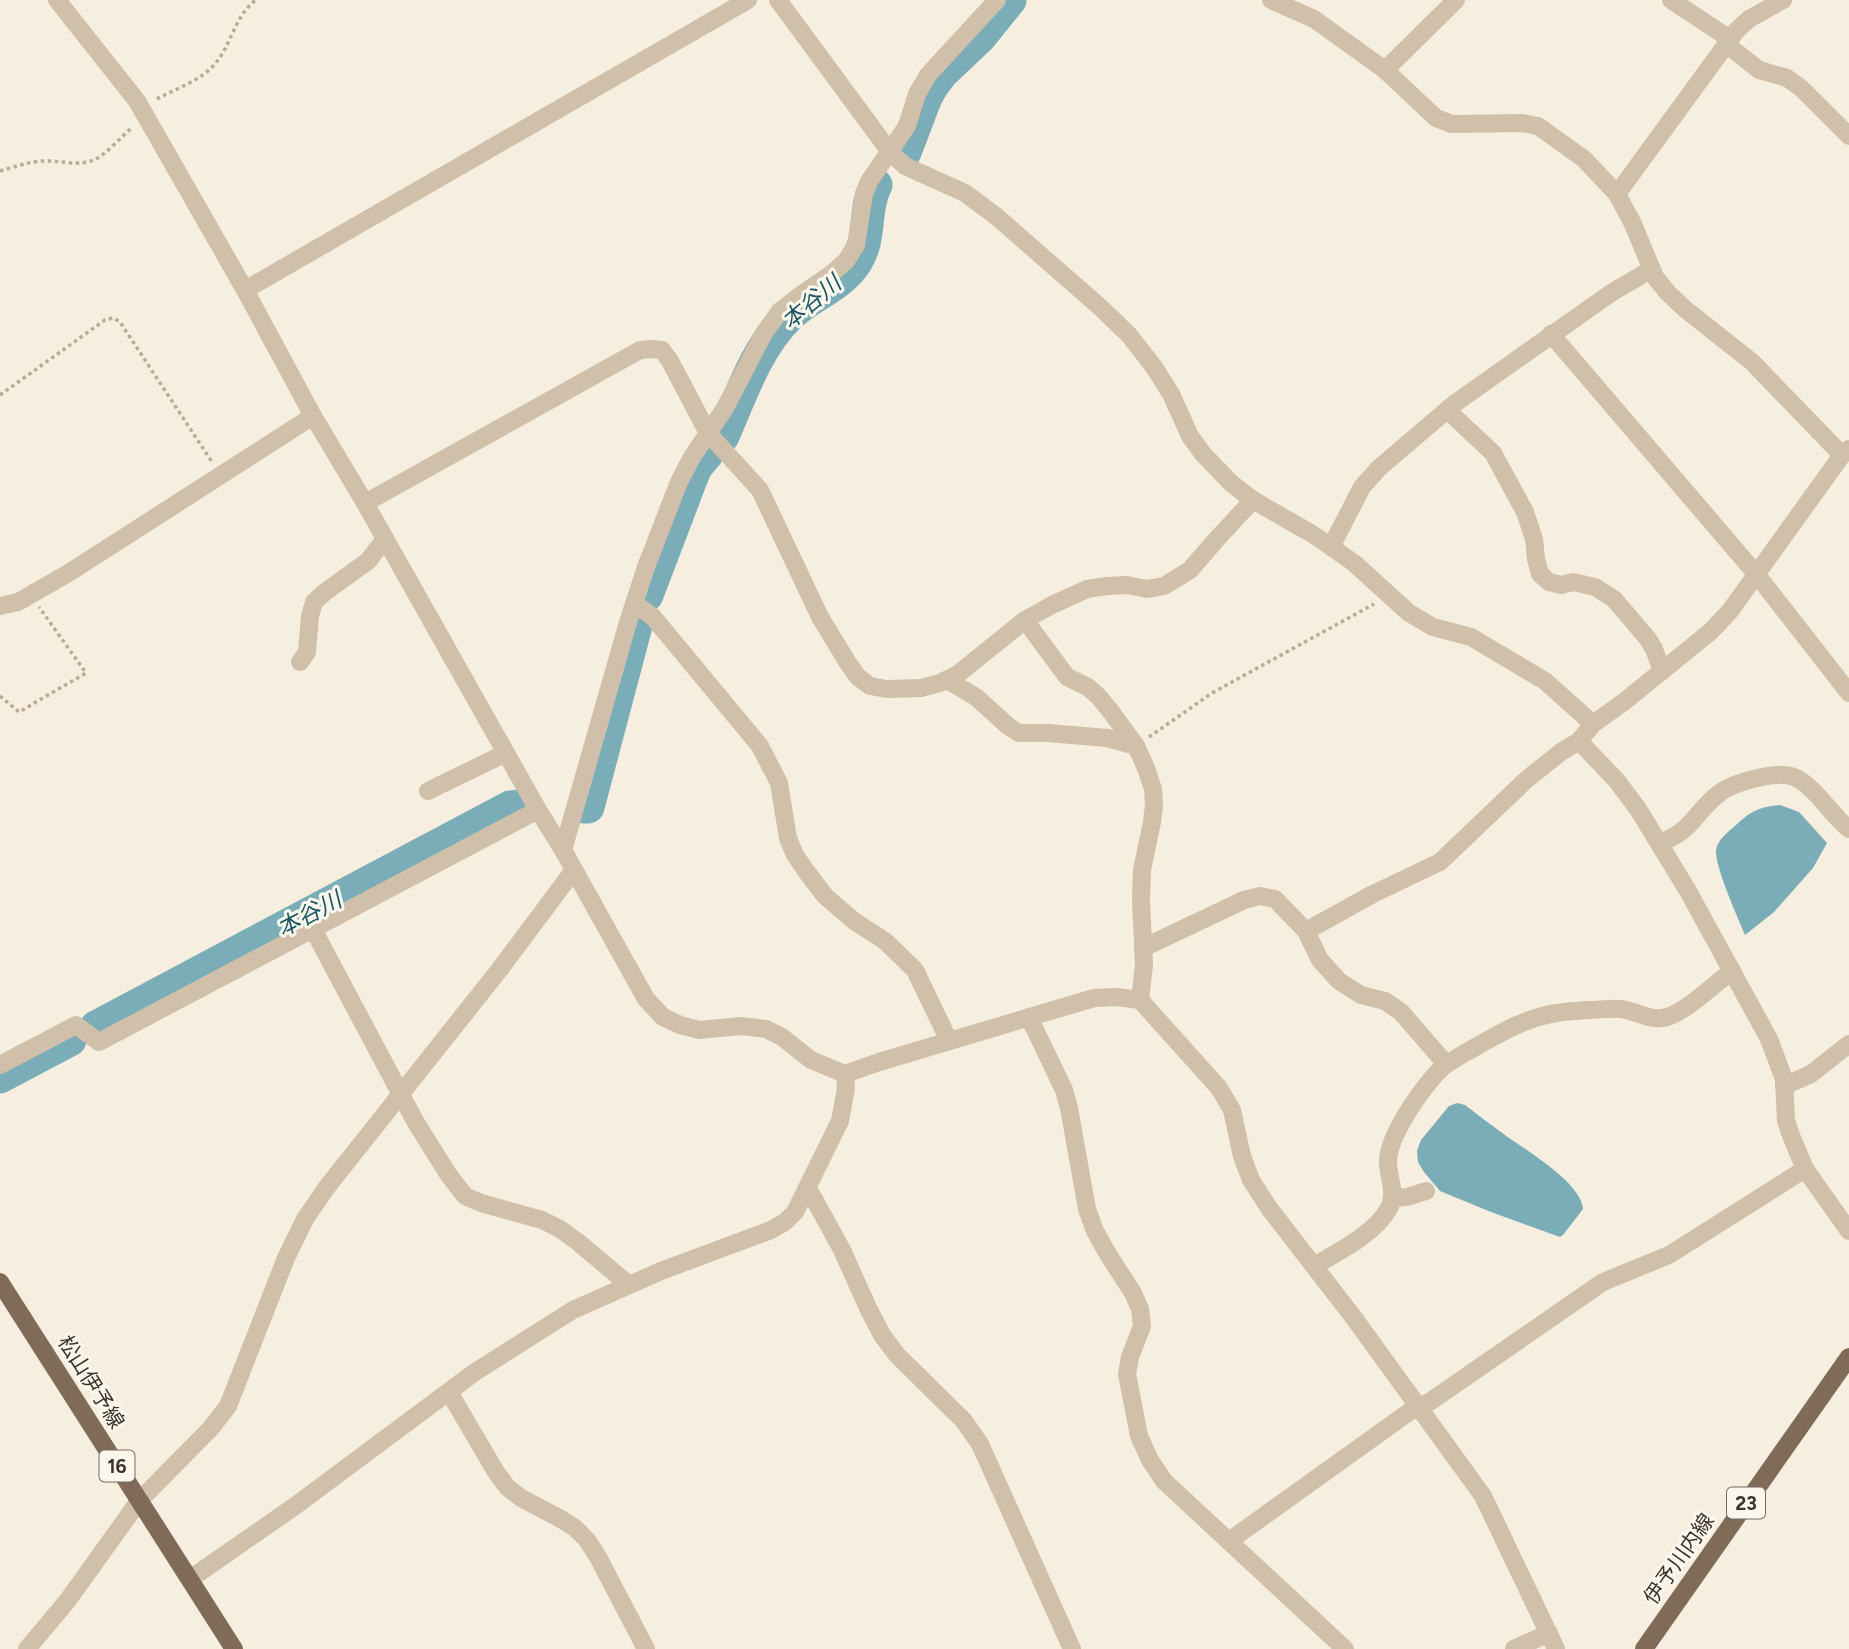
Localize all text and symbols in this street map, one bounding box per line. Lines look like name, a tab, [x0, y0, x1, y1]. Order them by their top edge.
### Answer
water label: 本谷川	[776, 267, 849, 335]
water label: 本谷川	[272, 884, 349, 943]
street label: 松山伊予線	[53, 1331, 130, 1433]
road number: 16	[100, 1450, 134, 1482]
road number: 23	[1727, 1488, 1765, 1518]
street label: 伊予川内線	[1638, 1509, 1719, 1609]

